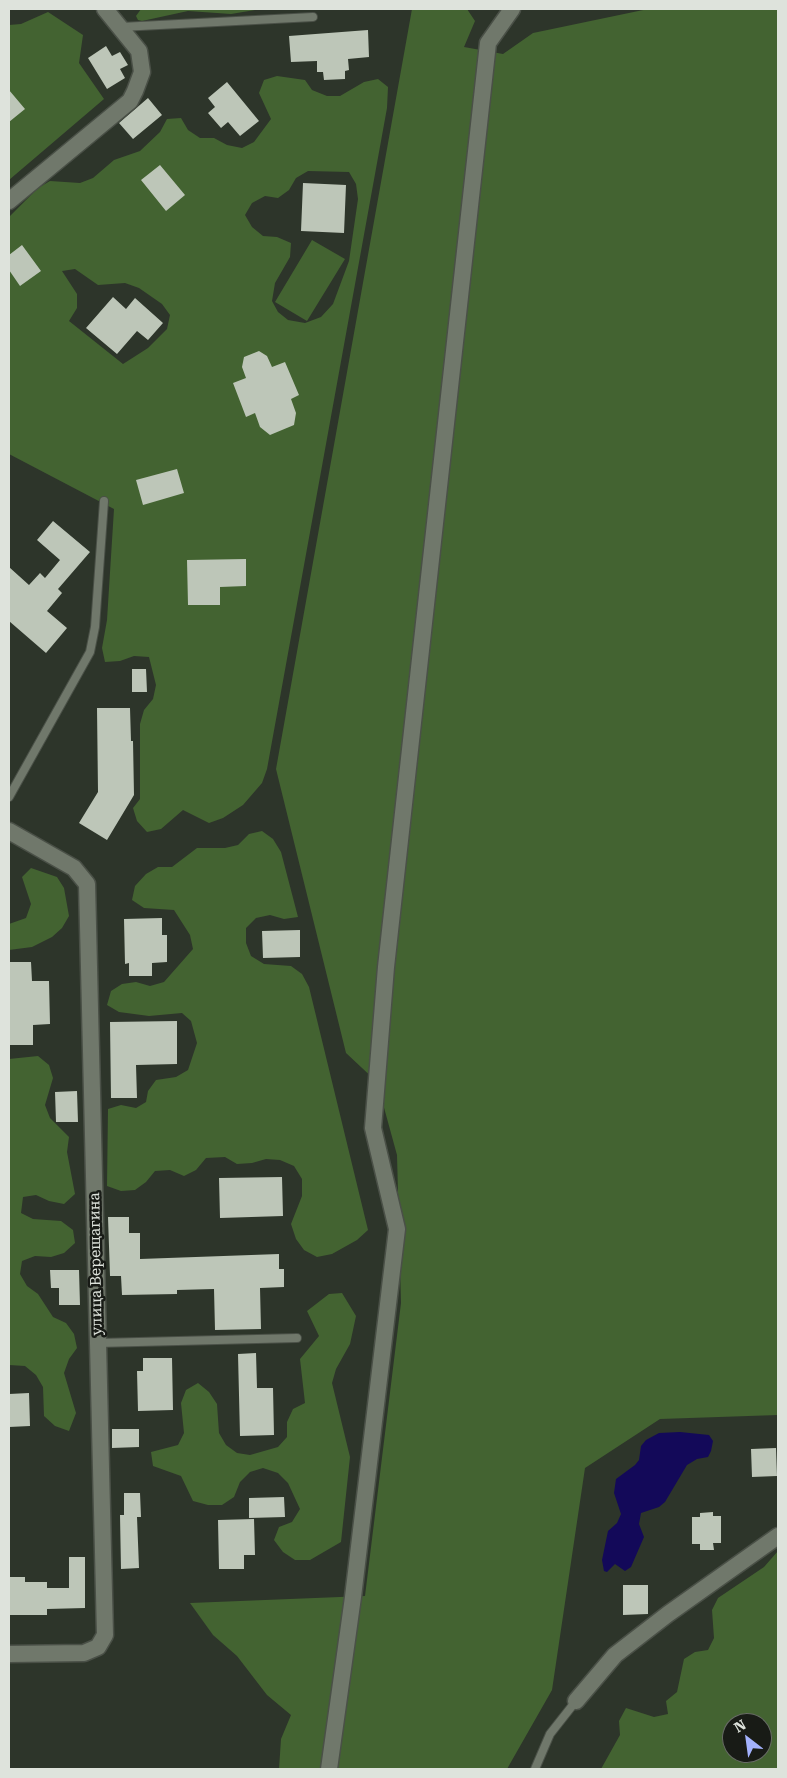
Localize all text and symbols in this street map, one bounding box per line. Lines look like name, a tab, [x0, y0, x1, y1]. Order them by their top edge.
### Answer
street label: улица Верещагина	[86, 1192, 106, 1336]
north arrow	[722, 1713, 772, 1763]
text: N	[731, 1716, 749, 1735]

